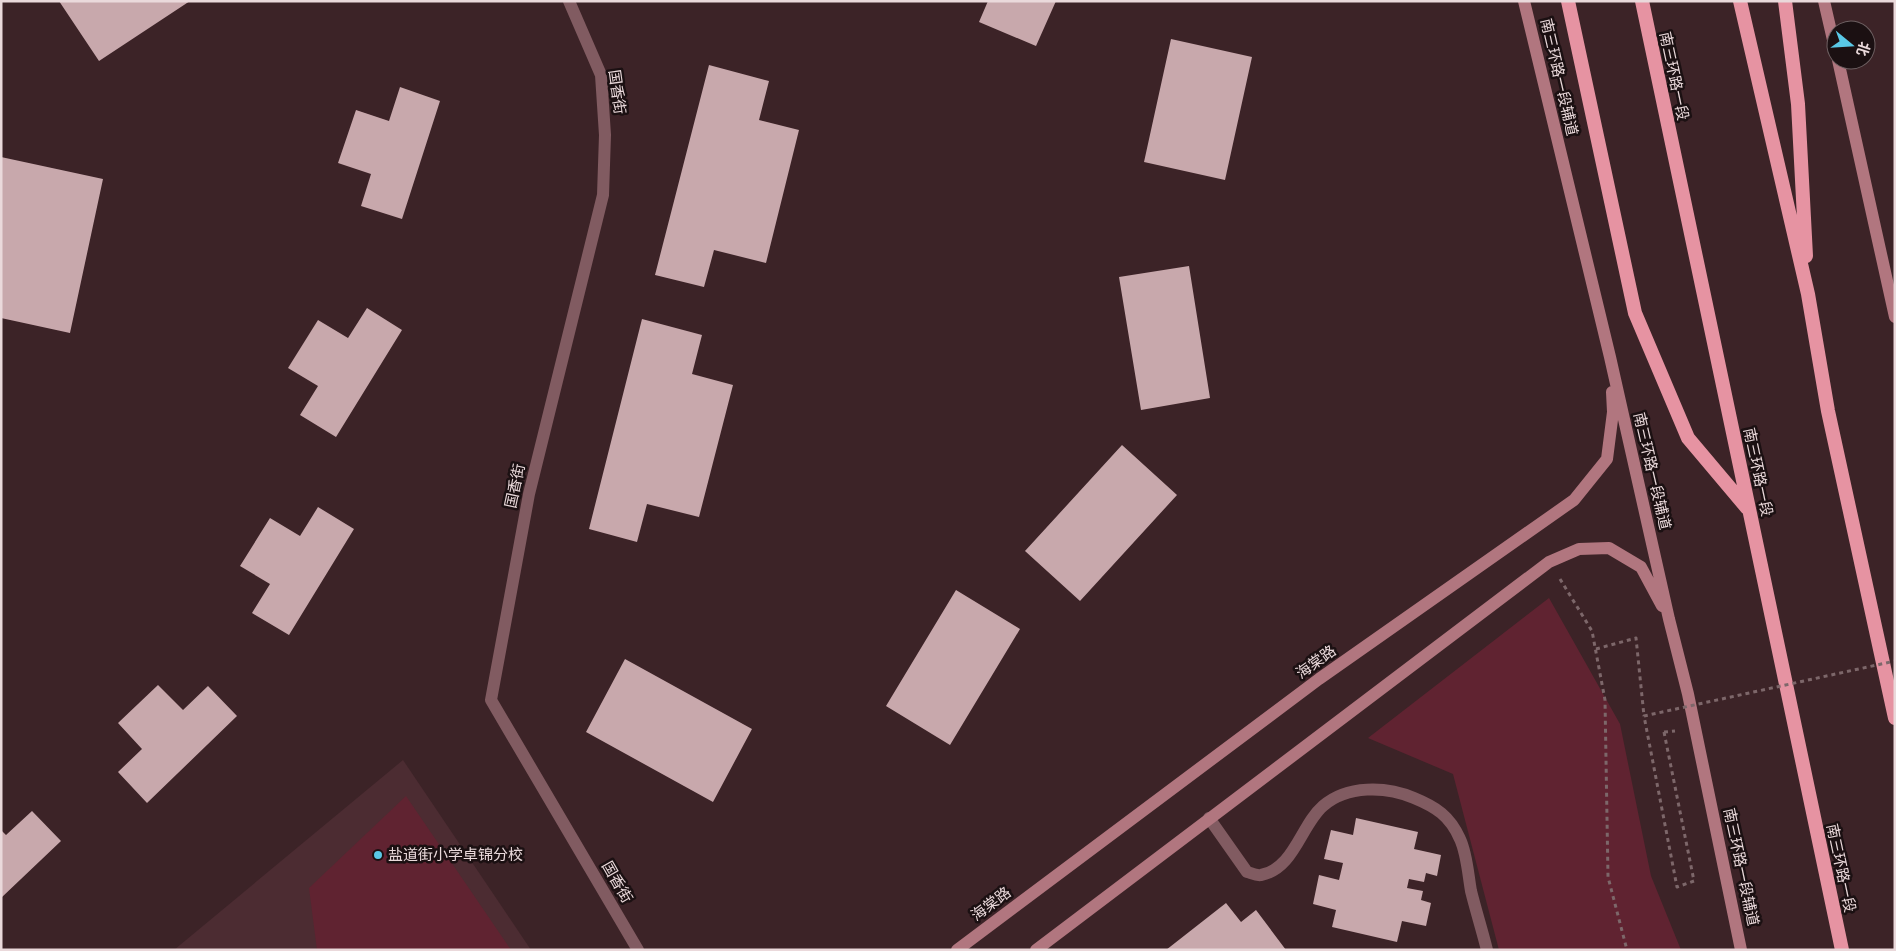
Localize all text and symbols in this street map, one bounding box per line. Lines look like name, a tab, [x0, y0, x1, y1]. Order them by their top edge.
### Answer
street label: 南三环路一段辅道	[1536, 16, 1583, 138]
north arrow	[1826, 20, 1876, 70]
street label: 南三环路一段	[1655, 30, 1694, 122]
text: 北	[1852, 39, 1875, 59]
street label: 国香街	[604, 68, 631, 116]
street label: 南三环路一段辅道	[1629, 410, 1676, 532]
street label: 南三环路一段	[1739, 426, 1778, 518]
street label: 国香街	[500, 462, 529, 510]
street label: 海棠路	[1291, 640, 1340, 683]
street label: 南三环路一段辅道	[1719, 806, 1764, 928]
street label: 南三环路一段	[1822, 822, 1861, 914]
place label: 盐道街小学卓锦分校	[388, 844, 523, 865]
marker: 盐道街小学卓锦分校	[372, 849, 384, 861]
street label: 国香街	[597, 857, 638, 906]
street label: 海棠路	[966, 882, 1015, 926]

